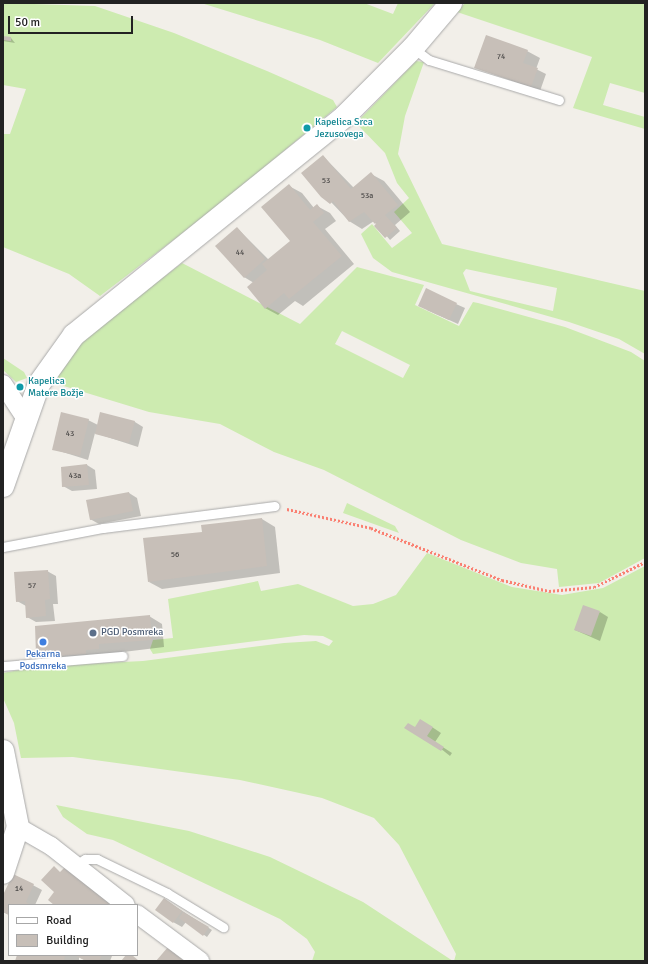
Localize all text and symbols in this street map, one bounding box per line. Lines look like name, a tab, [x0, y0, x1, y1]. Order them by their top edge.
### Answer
scale bar	[10, 8, 135, 34]
text: 50 m	[15, 15, 40, 30]
house number: 74	[497, 52, 505, 62]
place label: Kapelica Srca Jezusovega	[315, 116, 373, 140]
marker: Kapelica Srca Jezusovega	[302, 123, 312, 133]
house number: 53	[322, 176, 330, 186]
house number: 53a	[361, 191, 373, 201]
house number: 44	[236, 248, 244, 258]
place label: Kapelica Matere Božje	[28, 375, 83, 398]
marker: Kapelica Matere Božje	[15, 382, 25, 392]
house number: 43	[66, 429, 74, 439]
house number: 43a	[69, 471, 81, 481]
house number: 56	[171, 550, 179, 560]
house number: 57	[28, 581, 36, 591]
place label: PGD Posmreka	[101, 627, 163, 639]
marker: PGD Posmreka	[88, 628, 98, 638]
marker: Pekarna Podsmreka	[38, 637, 48, 647]
place label: Pekarna Podsmreka	[20, 648, 66, 672]
house number: 14	[15, 884, 23, 894]
legend	[8, 904, 138, 956]
text: Road	[46, 913, 72, 928]
text: Building	[46, 933, 89, 948]

